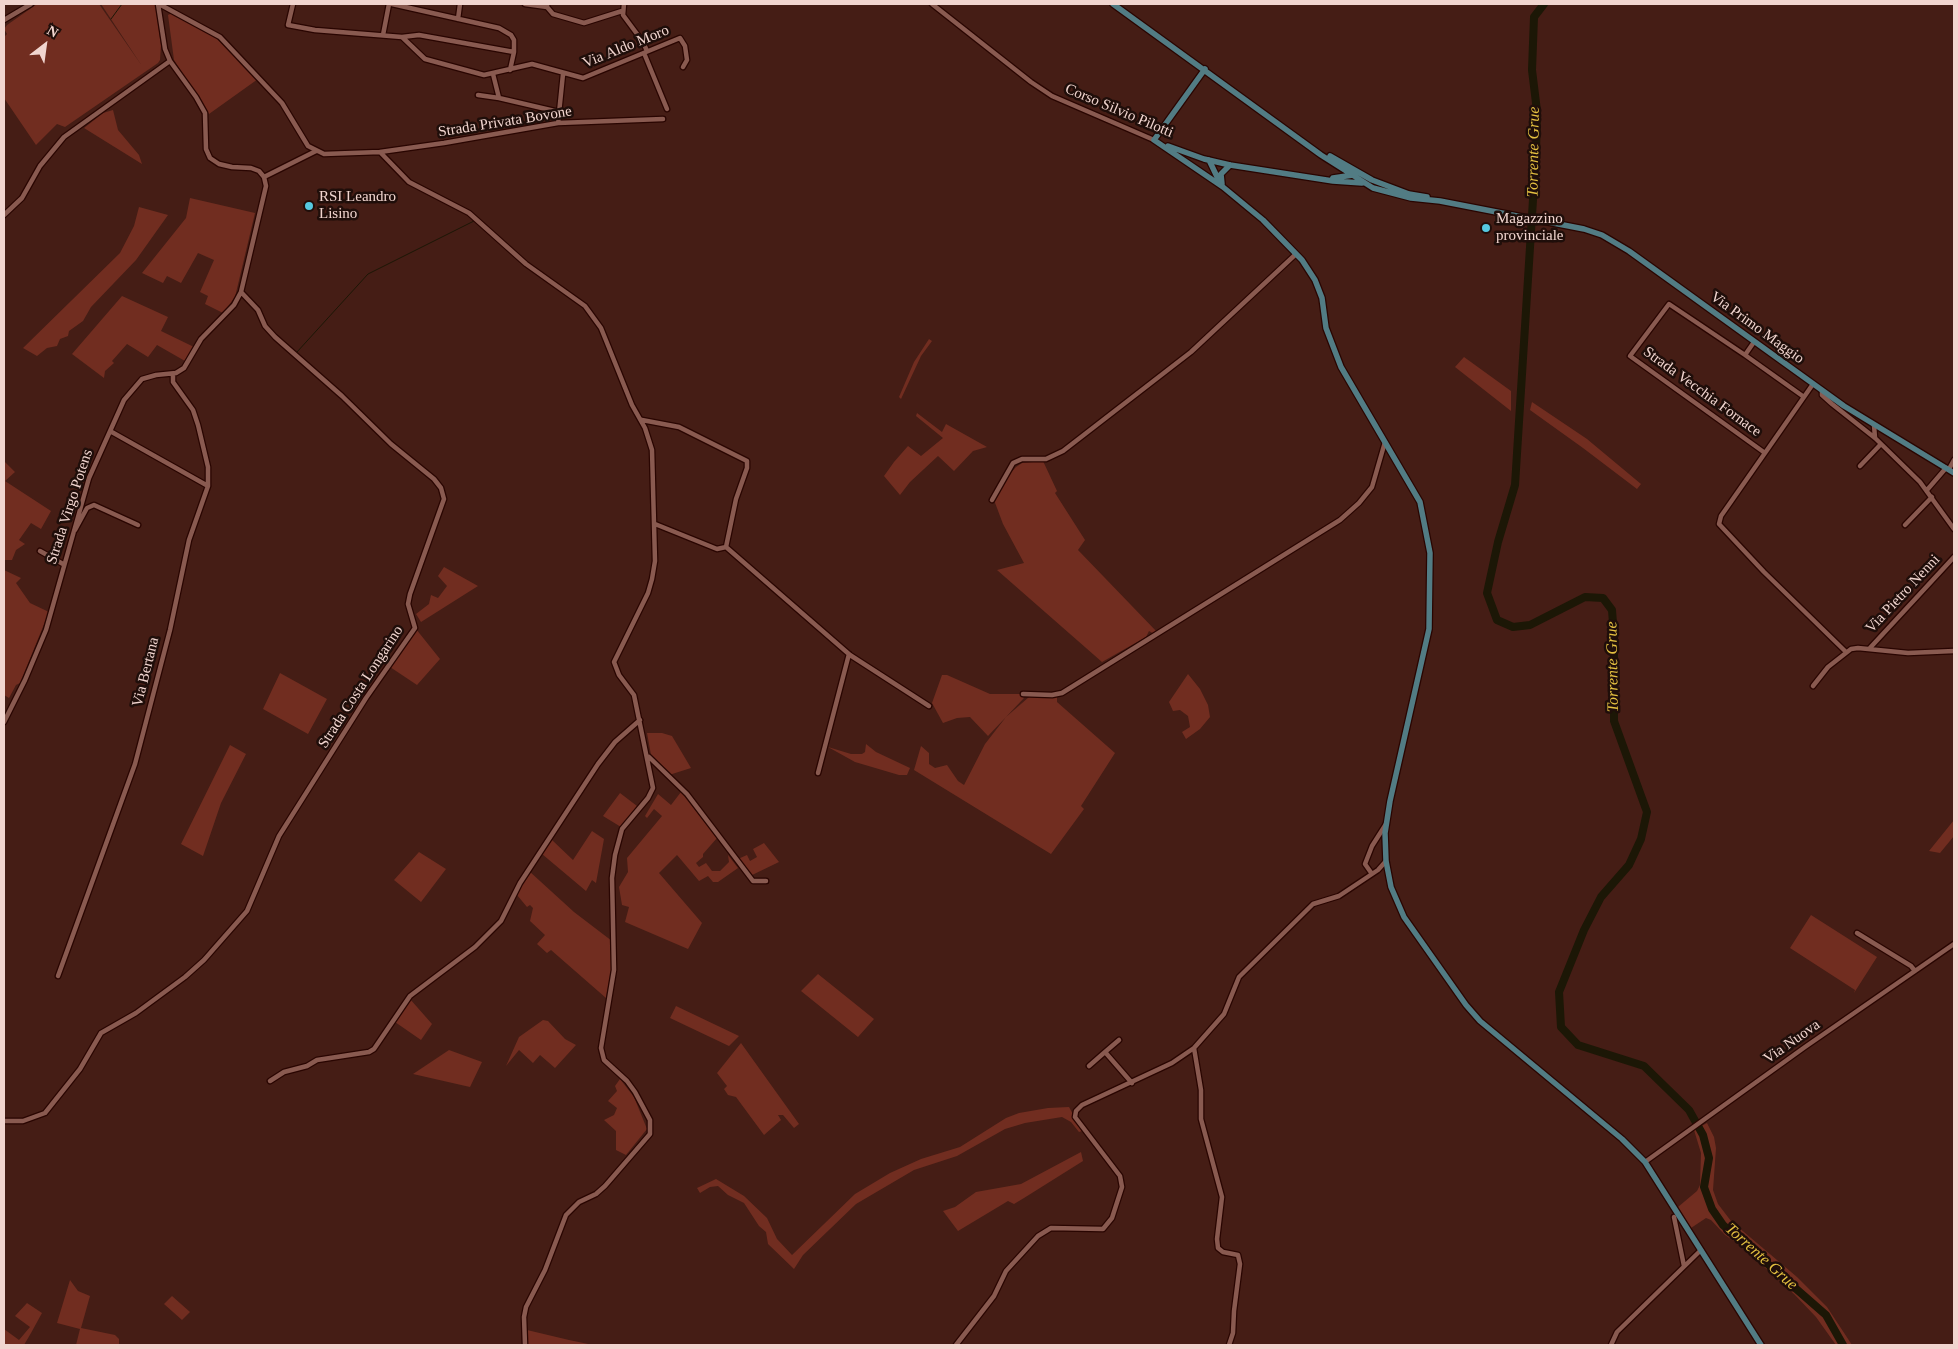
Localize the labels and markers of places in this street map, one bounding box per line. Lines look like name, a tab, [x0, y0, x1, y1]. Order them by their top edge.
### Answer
place label: RSI Leandro Lisino	[319, 188, 396, 223]
marker: RSI Leandro Lisino	[303, 200, 315, 212]
place label: Magazzino provinciale	[1496, 210, 1563, 245]
marker: Magazzino provinciale	[1480, 222, 1492, 234]

